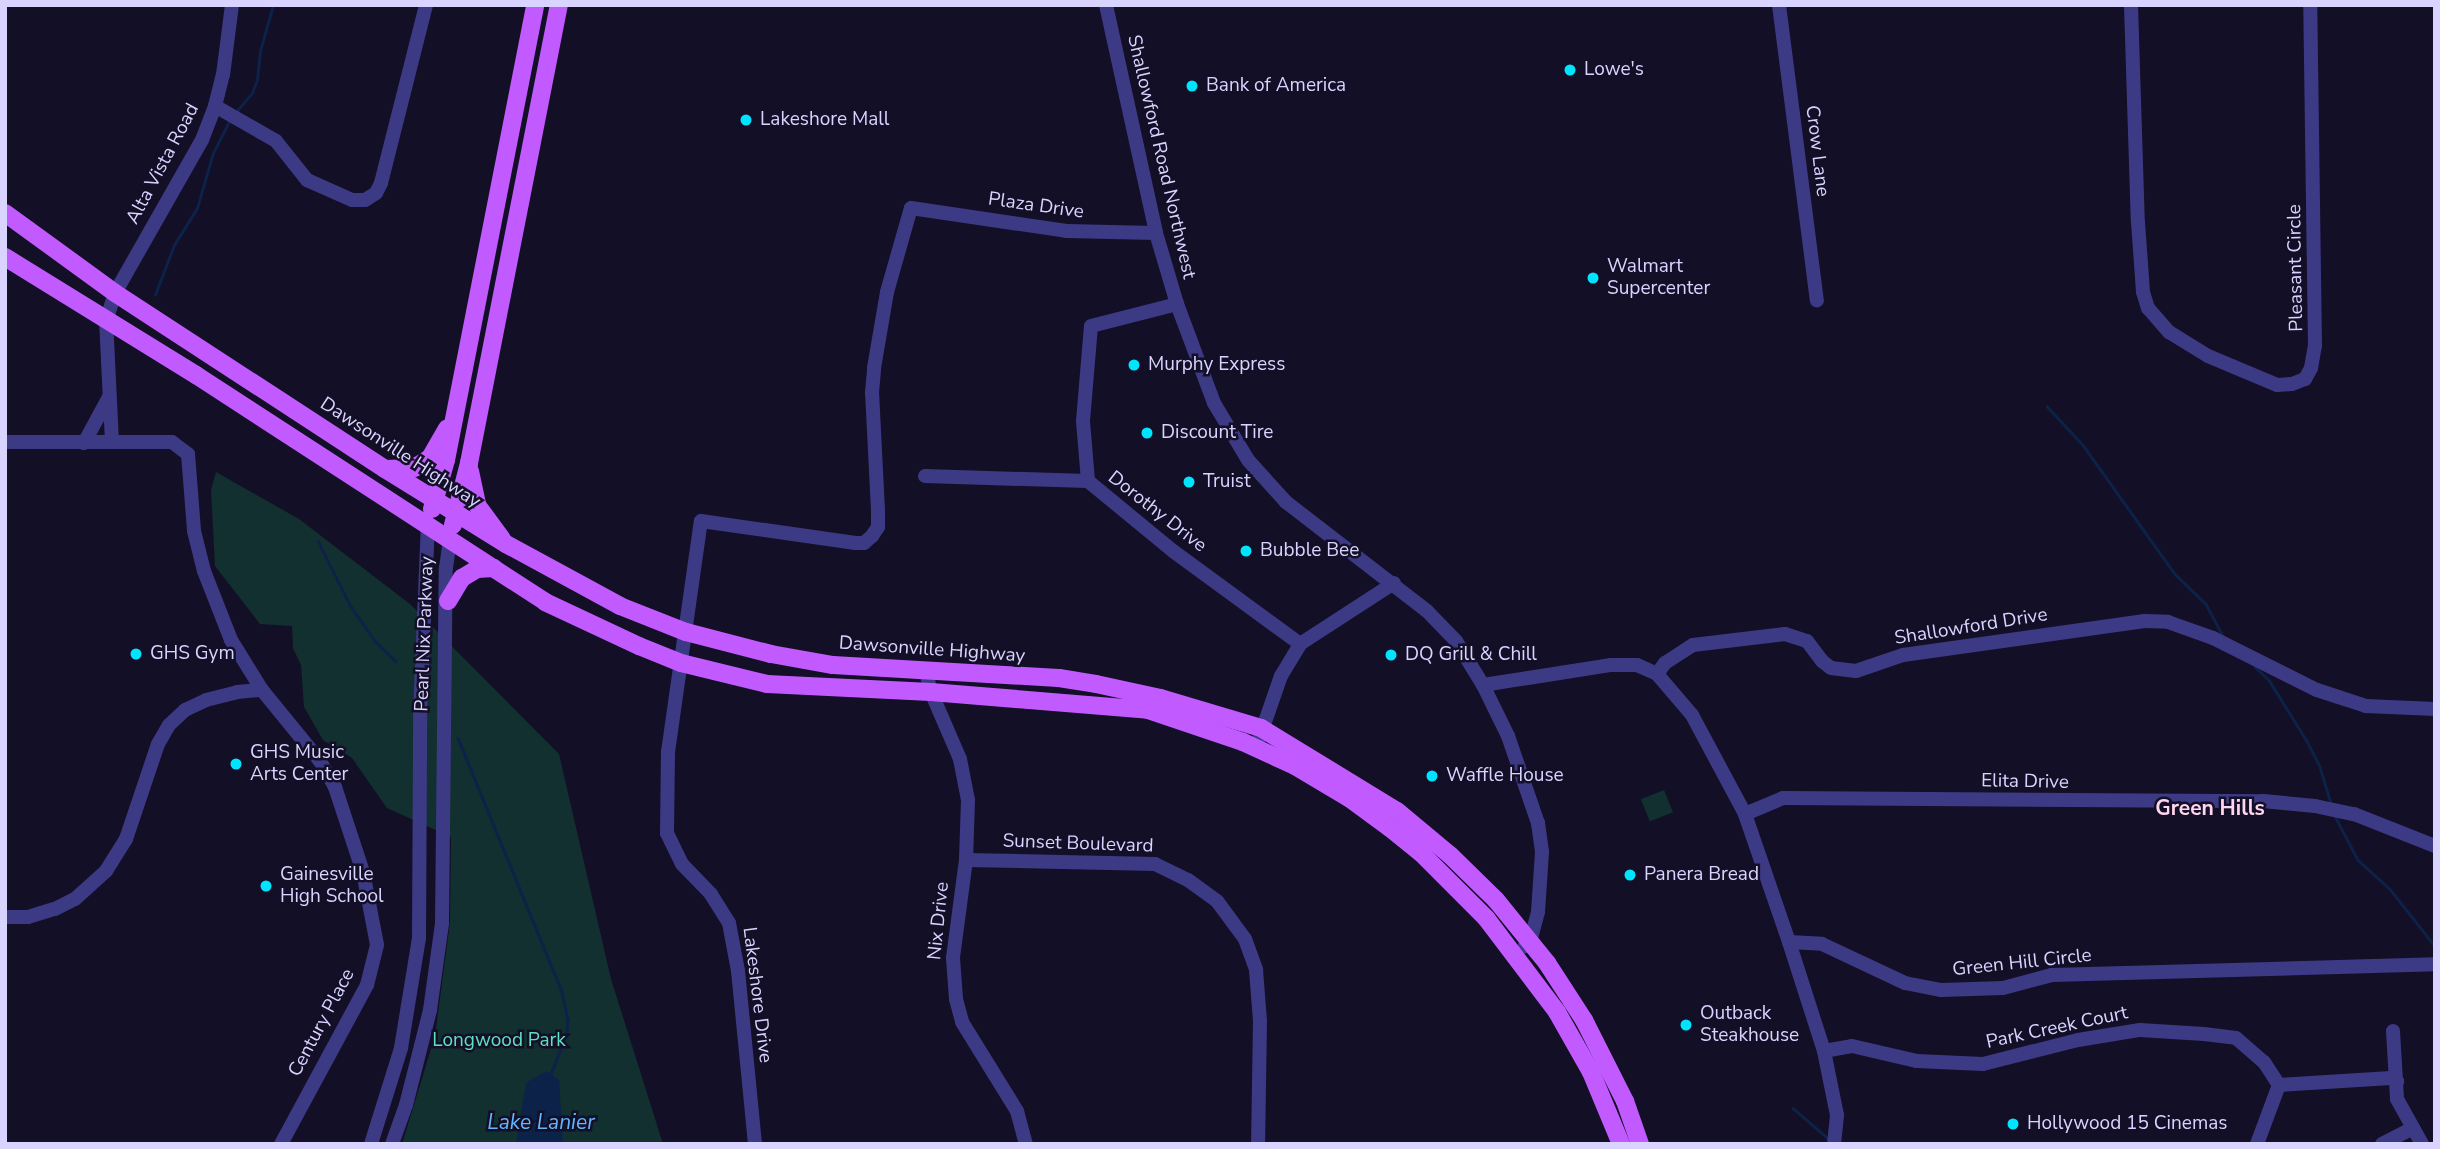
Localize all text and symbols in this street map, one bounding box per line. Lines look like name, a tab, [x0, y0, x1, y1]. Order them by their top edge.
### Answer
street label: Shallowford Road Northwest	[1122, 33, 1200, 281]
place label: Lowe's	[1584, 59, 1644, 81]
marker: Lowe's	[1562, 62, 1578, 78]
place label: Bank of America	[1206, 75, 1346, 97]
marker: Bank of America	[1184, 78, 1200, 94]
street label: Alta Vista Road	[122, 100, 204, 228]
street label: Crow Lane	[1800, 104, 1834, 198]
place label: Lakeshore Mall	[760, 109, 889, 131]
marker: Lakeshore Mall	[738, 112, 754, 128]
street label: Plaza Drive	[987, 188, 1085, 224]
street label: Pleasant Circle	[2283, 204, 2309, 332]
place label: Walmart Supercenter	[1607, 256, 1710, 300]
marker: Walmart Supercenter	[1585, 270, 1601, 286]
place label: Murphy Express	[1148, 354, 1285, 376]
marker: Murphy Express	[1126, 357, 1142, 373]
street label: Dawsonville Highway	[315, 393, 485, 513]
place label: Discount Tire	[1161, 422, 1273, 444]
marker: Discount Tire	[1139, 425, 1155, 441]
street label: Dorothy Drive	[1103, 466, 1211, 558]
place label: Truist	[1203, 471, 1251, 493]
marker: Truist	[1181, 474, 1197, 490]
place label: Bubble Bee	[1260, 540, 1359, 562]
marker: Bubble Bee	[1238, 543, 1254, 559]
street label: Pearl Nix Parkway	[411, 556, 439, 712]
street label: Shallowford Drive	[1893, 604, 2049, 650]
street label: Dawsonville Highway	[838, 632, 1026, 668]
place label: GHS Gym	[150, 643, 235, 665]
place label: DQ Grill & Chill	[1405, 644, 1537, 666]
marker: GHS Gym	[128, 646, 144, 662]
marker: DQ Grill & Chill	[1383, 647, 1399, 663]
place label: GHS Music Arts Center	[250, 742, 348, 786]
marker: GHS Music Arts Center	[228, 756, 244, 772]
place label: Waffle House	[1446, 765, 1564, 787]
marker: Waffle House	[1424, 768, 1440, 784]
street label: Elita Drive	[1981, 770, 2069, 794]
district label: Green Hills	[2155, 795, 2265, 821]
street label: Sunset Boulevard	[1002, 830, 1154, 858]
place label: Gainesville High School	[280, 864, 384, 908]
place label: Panera Bread	[1644, 864, 1759, 886]
marker: Panera Bread	[1622, 867, 1638, 883]
marker: Gainesville High School	[258, 878, 274, 894]
street label: Nix Drive	[924, 881, 954, 961]
street label: Lakeshore Drive	[737, 926, 777, 1064]
street label: Green Hill Circle	[1951, 944, 2093, 982]
street label: Century Place	[284, 965, 360, 1081]
street label: Park Creek Court	[1984, 1002, 2130, 1054]
place label: Outback Steakhouse	[1700, 1003, 1799, 1047]
marker: Outback Steakhouse	[1678, 1017, 1694, 1033]
park label: Longwood Park	[432, 1030, 566, 1052]
water label: Lake Lanier	[487, 1109, 595, 1135]
place label: Hollywood 15 Cinemas	[2027, 1113, 2227, 1135]
marker: Hollywood 15 Cinemas	[2005, 1116, 2021, 1132]

